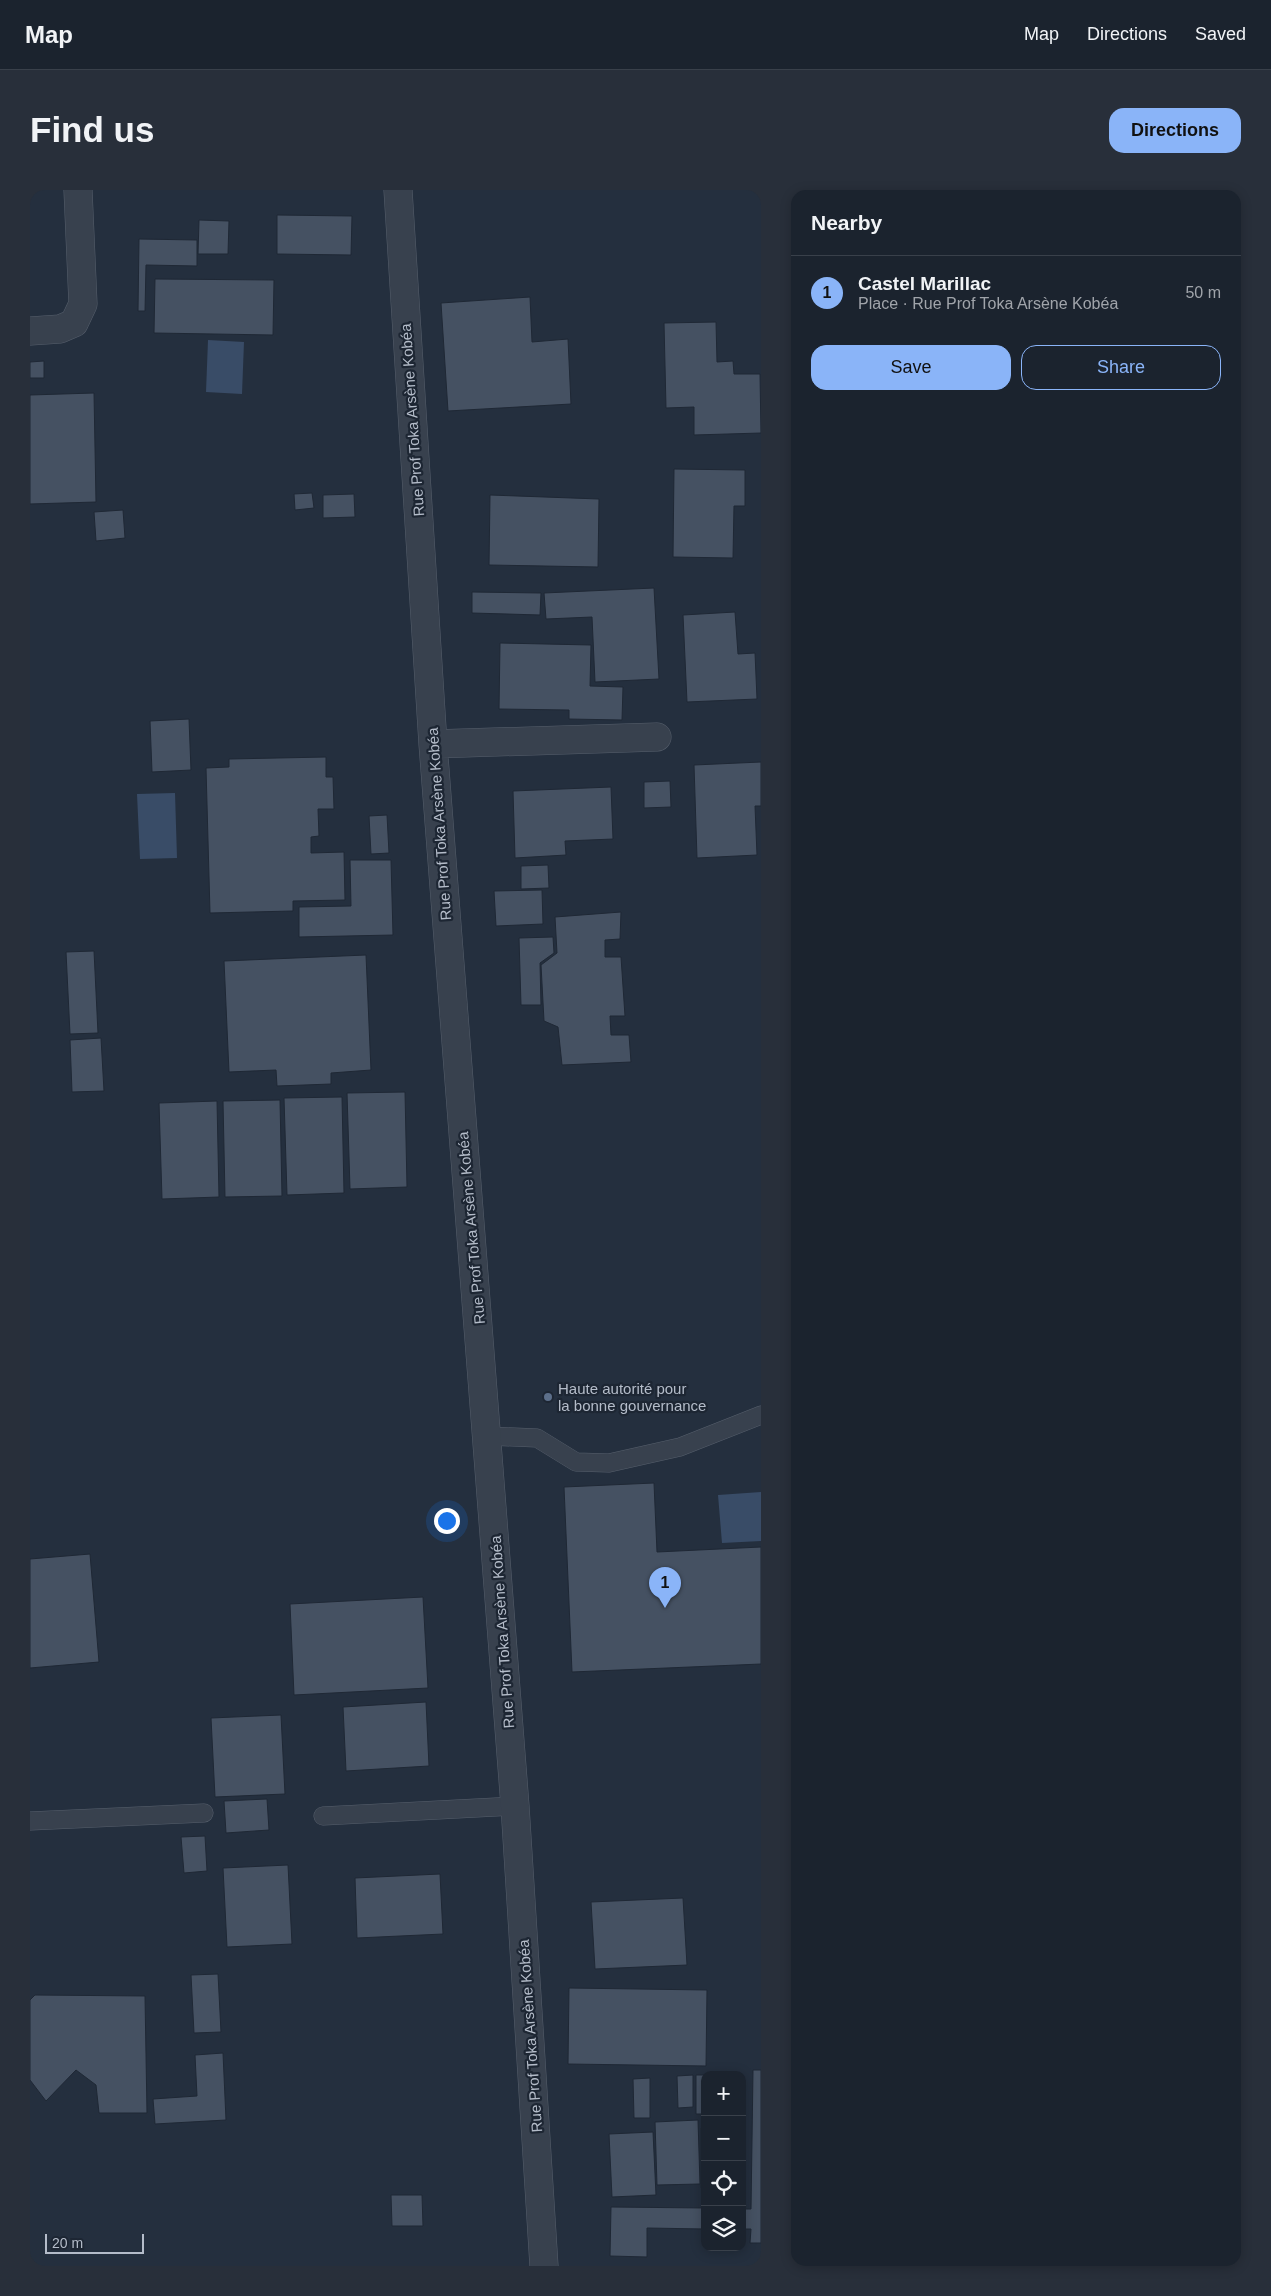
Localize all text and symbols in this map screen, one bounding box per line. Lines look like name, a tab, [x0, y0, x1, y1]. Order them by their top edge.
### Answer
text: Map	[25, 21, 73, 48]
text: Map	[1024, 24, 1059, 44]
text: Directions	[1087, 24, 1167, 44]
text: Saved	[1195, 24, 1246, 44]
button: Directions	[1109, 108, 1241, 153]
text: Find us	[30, 110, 154, 149]
text: Nearby	[811, 211, 882, 234]
text: Castel Marillac	[858, 273, 991, 294]
text: 1	[823, 284, 831, 301]
text: 50 m	[1185, 284, 1221, 301]
text: Place · Rue Prof Toka Arsène Kobéa	[858, 295, 1118, 312]
street label: Rue Prof Toka Arsène Kobéa	[397, 322, 427, 517]
button: Save	[811, 345, 1011, 390]
button: Share	[1021, 345, 1221, 390]
street label: Rue Prof Toka Arsène Kobéa	[424, 726, 454, 921]
street label: Rue Prof Toka Arsène Kobéa	[454, 1130, 488, 1325]
place label: Haute autorité pour la bonne gouvernance	[558, 1380, 706, 1414]
marker: Haute autorité pour la bonne gouvernance	[542, 1391, 554, 1403]
your location	[434, 1508, 460, 1534]
street label: Rue Prof Toka Arsène Kobéa	[487, 1534, 517, 1729]
pin: 1	[649, 1567, 681, 1608]
street label: Rue Prof Toka Arsène Kobéa	[515, 1938, 545, 2133]
map controls	[701, 2071, 746, 2251]
button: +	[701, 2071, 746, 2116]
button: −	[701, 2116, 746, 2161]
button: locate	[701, 2161, 746, 2206]
button: layers	[701, 2206, 746, 2251]
scale bar	[45, 2231, 144, 2254]
text: 20 m	[52, 2235, 83, 2251]

